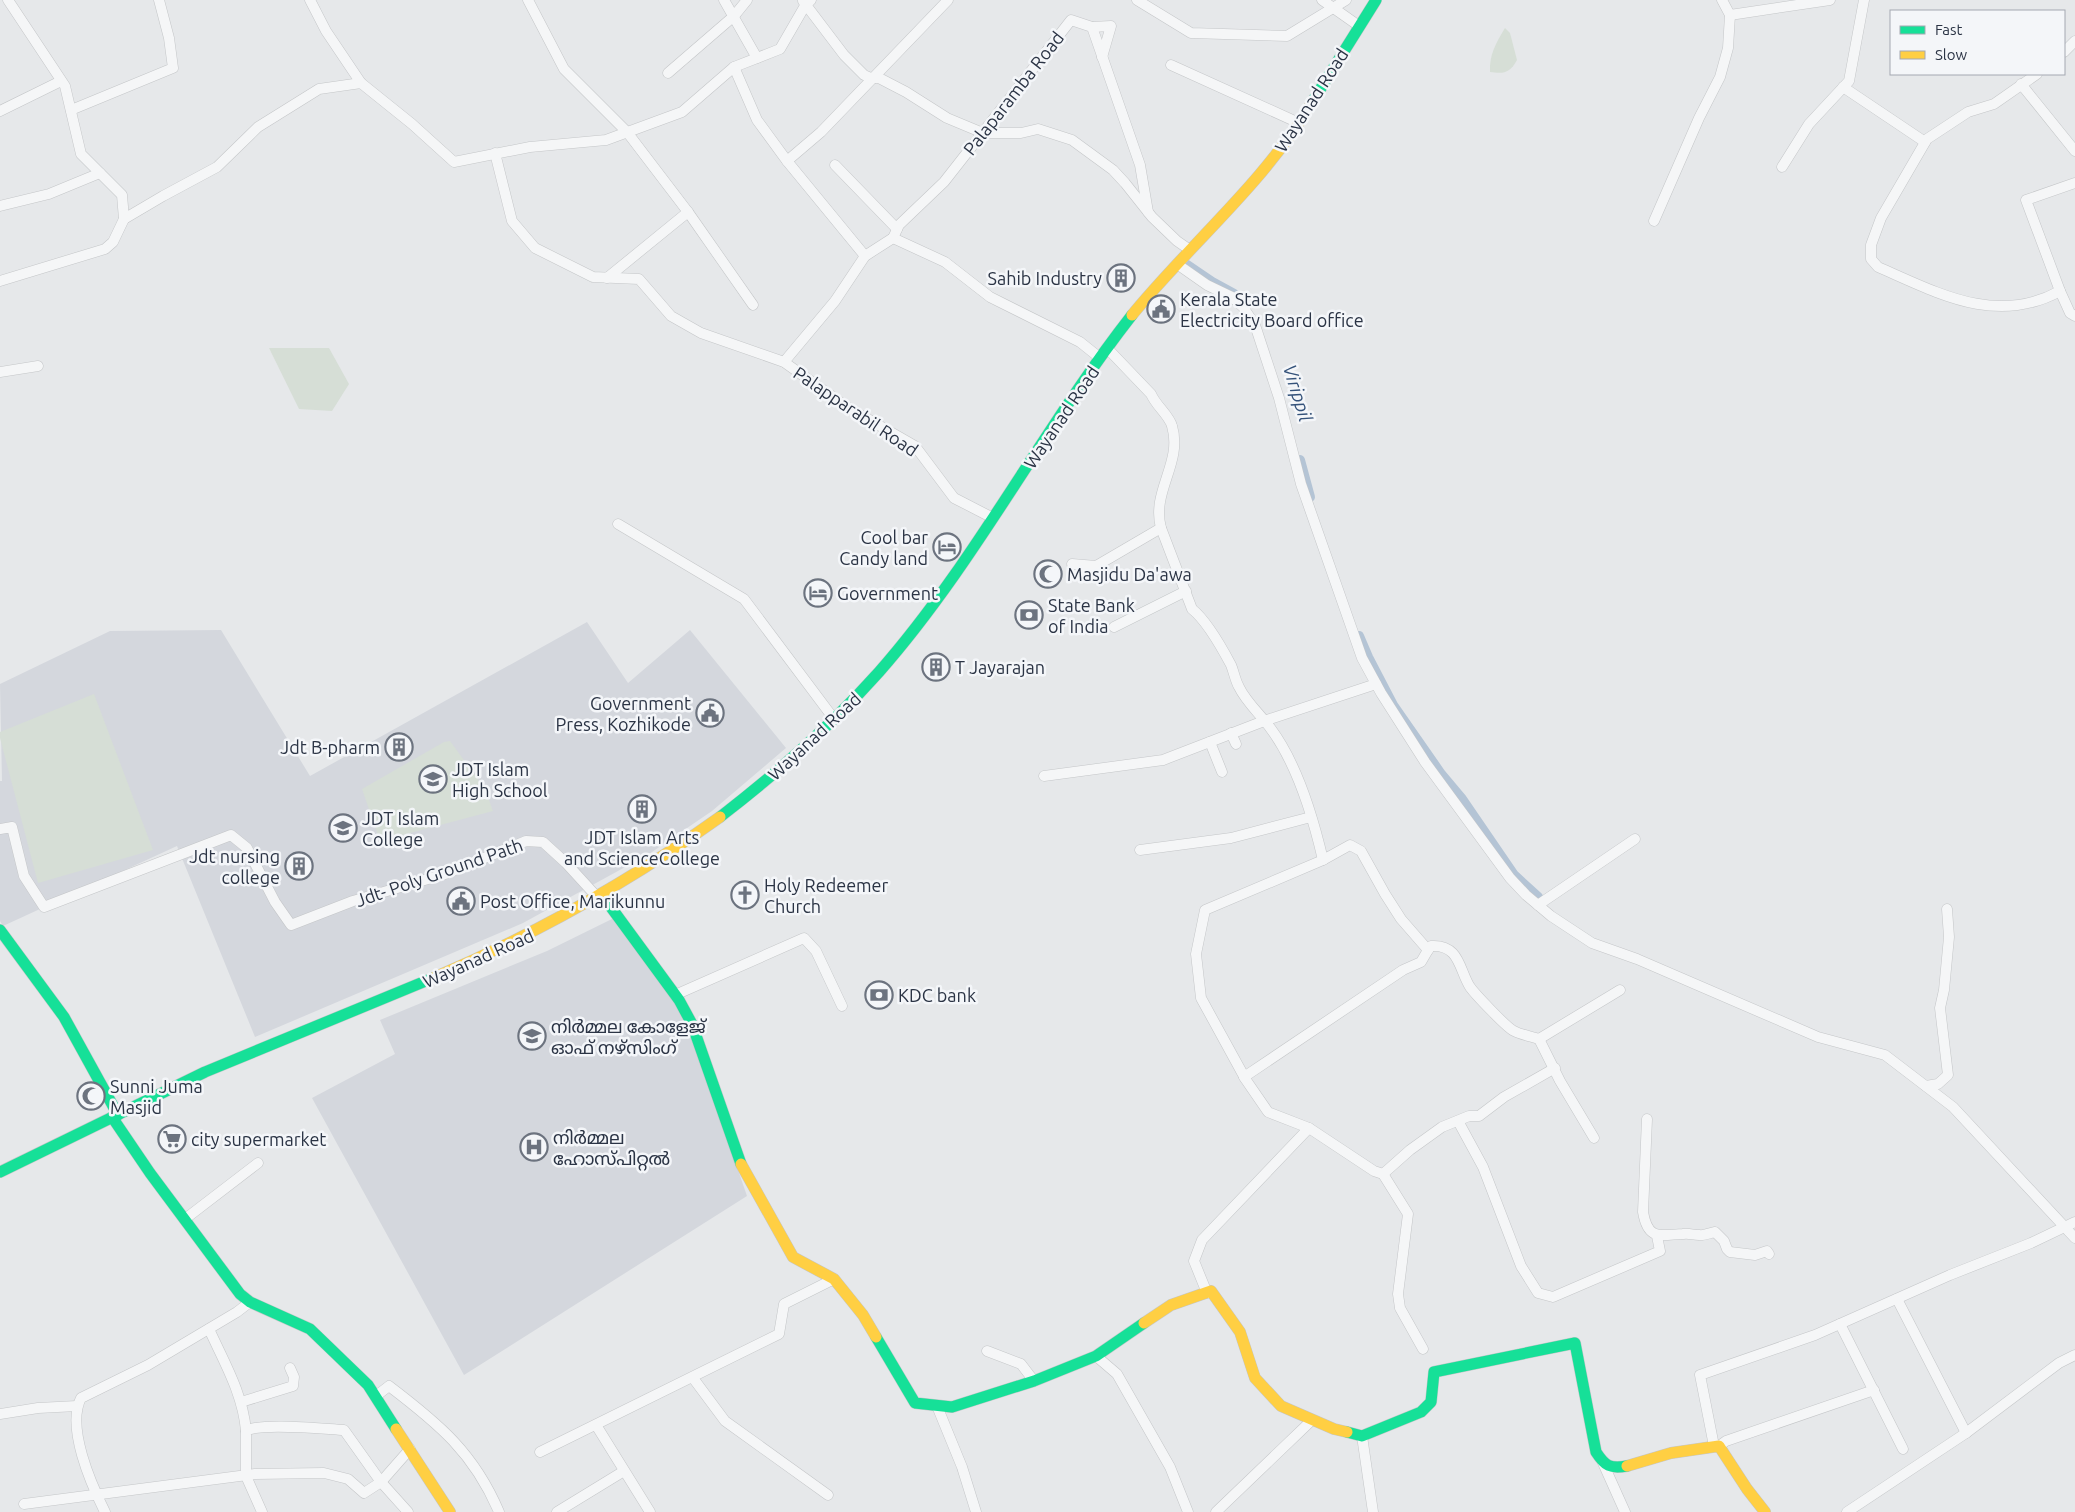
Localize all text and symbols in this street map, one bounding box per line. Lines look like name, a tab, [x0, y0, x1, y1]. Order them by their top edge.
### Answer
legend	[1890, 10, 2065, 75]
text: Fast	[1935, 21, 1963, 38]
street label: Palaparamba Road	[959, 27, 1067, 159]
street label: Wayanad Road	[1270, 45, 1352, 155]
text: Slow	[1935, 46, 1968, 63]
building icon: Sahib Industry	[1106, 263, 1136, 293]
place label: Sahib Industry	[988, 268, 1102, 288]
place label: Kerala State Electricity Board office	[1180, 289, 1364, 330]
public building icon: Kerala State Electricity Board office	[1146, 294, 1176, 324]
street label: Palapparabil Road	[790, 362, 922, 460]
street label: Wayanad Road	[1019, 362, 1103, 472]
water label: Virippil	[1279, 362, 1317, 425]
place label: Cool bar Candy land	[839, 527, 928, 568]
hotel icon: Cool bar Candy land	[932, 532, 962, 562]
mosque icon: Masjidu Da'awa	[1033, 559, 1063, 589]
place label: Masjidu Da'awa	[1067, 564, 1192, 584]
hotel icon: Government	[803, 578, 833, 608]
place label: Government	[837, 583, 938, 603]
place label: State Bank of India	[1048, 595, 1135, 636]
bank icon: State Bank of India	[1014, 600, 1044, 630]
building icon: T Jayarajan	[921, 652, 951, 682]
place label: T Jayarajan	[955, 657, 1045, 677]
street label: Wayanad Road	[764, 688, 864, 784]
place label: Government Press, Kozhikode	[556, 693, 691, 734]
public building icon: Government Press, Kozhikode	[695, 698, 725, 728]
building icon: Jdt B-pharm	[384, 732, 414, 762]
place label: Jdt B-pharm	[280, 737, 380, 757]
place label: JDT Islam High School	[452, 759, 548, 800]
school or university icon: JDT Islam High School	[418, 764, 448, 794]
building icon: JDT Islam Arts and ScienceCollege	[627, 794, 657, 824]
place label: JDT Islam College	[362, 808, 439, 849]
school or university icon: JDT Islam College	[328, 813, 358, 843]
place label: JDT Islam Arts and ScienceCollege	[564, 827, 720, 868]
street label: Jdt- Poly Ground Path	[353, 834, 525, 910]
place label: Jdt nursing college	[189, 846, 280, 887]
building icon: Jdt nursing college	[284, 851, 314, 881]
place label: Holy Redeemer Church	[764, 875, 889, 916]
church icon: Holy Redeemer Church	[730, 880, 760, 910]
public building icon: Post Office, Marikunnu	[446, 886, 476, 916]
place label: Post Office, Marikunnu	[480, 891, 665, 911]
street label: Wayanad Road	[420, 925, 536, 991]
bank icon: KDC bank	[864, 980, 894, 1010]
place label: KDC bank	[898, 985, 976, 1005]
place label: നിർമ്മല കോളേജ് ഓഫ് നഴ്സിംഗ്	[551, 1016, 708, 1057]
school or university icon: നിർമ്മല കോളേജ് ഓഫ് നഴ്സിംഗ്	[517, 1021, 547, 1051]
place label: Sunni Juma Masjid	[110, 1076, 203, 1117]
mosque icon: Sunni Juma Masjid	[76, 1081, 106, 1111]
supermarket icon: city supermarket	[157, 1124, 187, 1154]
place label: നിർമ്മല ഹോസ്പിറ്റൽ	[553, 1127, 670, 1171]
place label: city supermarket	[191, 1129, 326, 1149]
hospital icon: നിർമ്മല ഹോസ്പിറ്റൽ	[519, 1132, 549, 1162]

